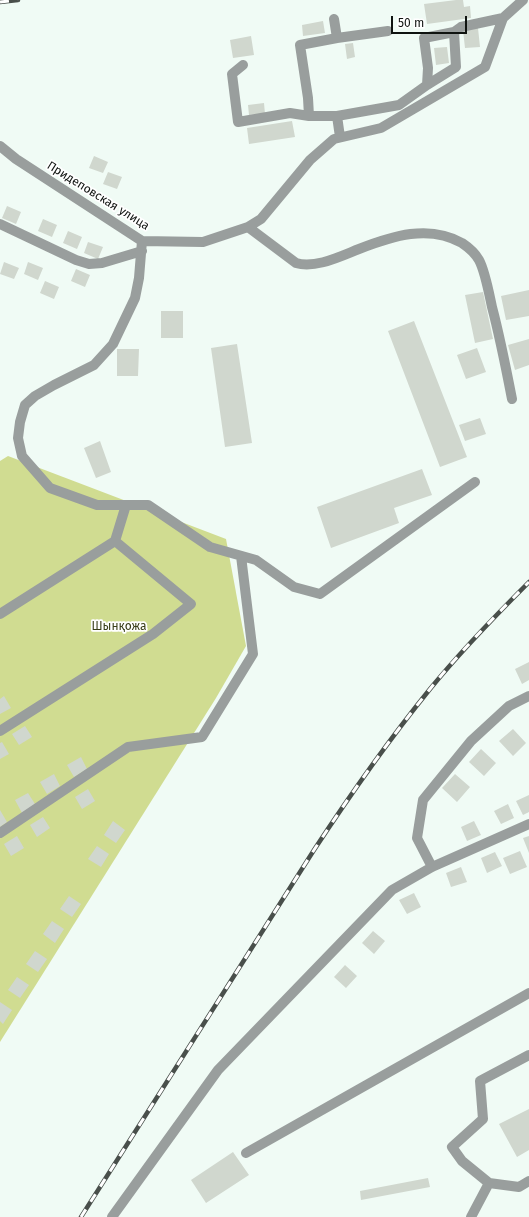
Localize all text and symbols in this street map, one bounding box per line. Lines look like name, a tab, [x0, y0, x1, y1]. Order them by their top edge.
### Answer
scale bar	[393, 8, 469, 34]
text: 50 m	[398, 16, 424, 30]
street label: Придеповская улица	[44, 159, 152, 233]
park label: Шынқожа	[91, 620, 147, 634]

